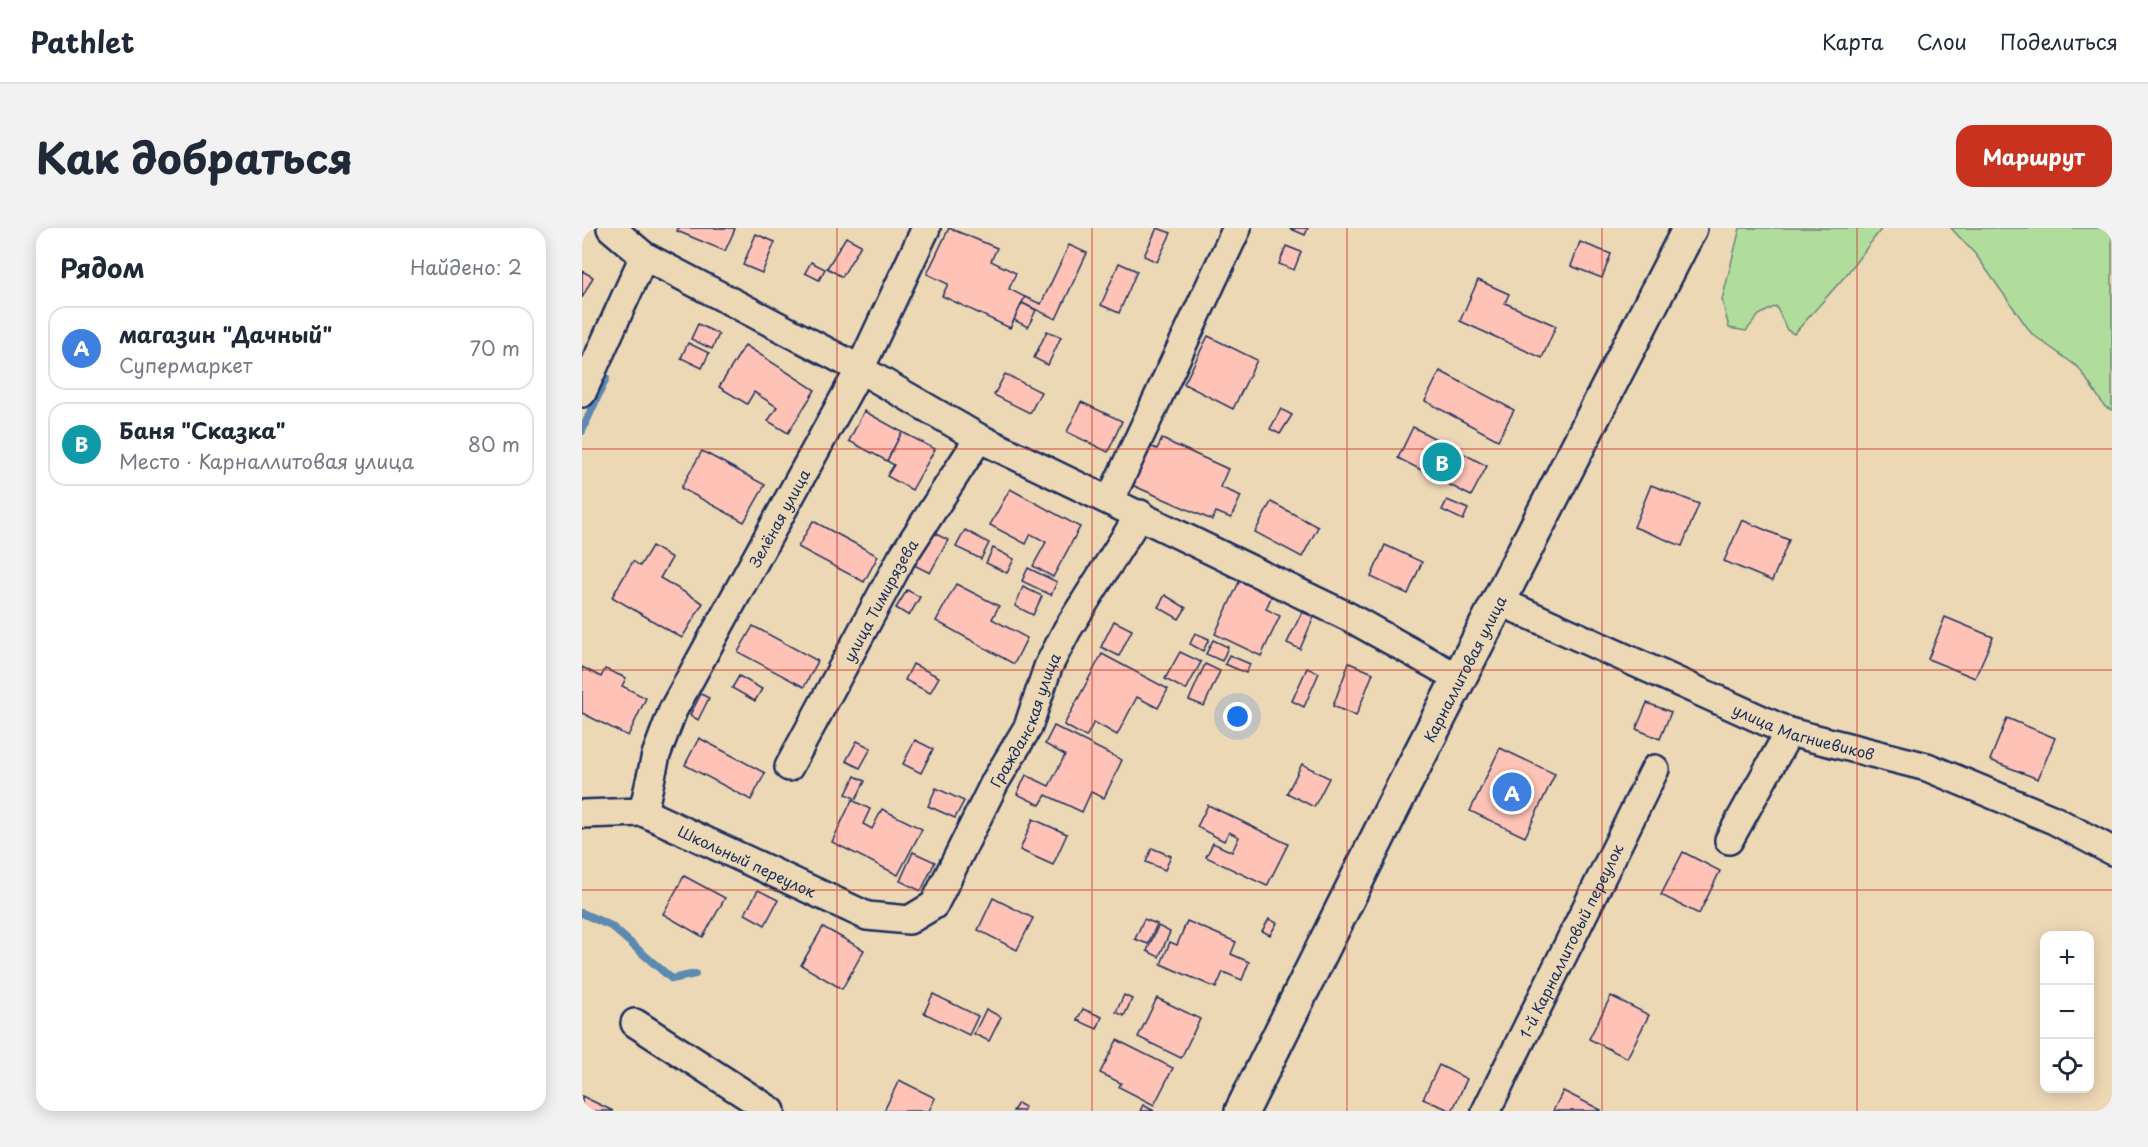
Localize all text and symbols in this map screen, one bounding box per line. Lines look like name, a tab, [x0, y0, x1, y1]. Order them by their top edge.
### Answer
text: Pathlet	[30, 20, 134, 63]
text: Карта	[1822, 25, 1884, 57]
text: Слои	[1917, 25, 1967, 57]
text: Поделиться	[2000, 25, 2118, 57]
text: Как добраться	[36, 125, 353, 188]
button: Маршрут	[1956, 125, 2112, 187]
text: Рядом	[60, 248, 145, 287]
text: Найдено: 2	[410, 252, 522, 282]
text: магазин "Дачный"	[119, 317, 332, 350]
text: A	[74, 333, 89, 363]
text: 70 m	[470, 333, 520, 363]
text: Супермаркет	[119, 350, 252, 380]
text: Баня "Сказка"	[119, 413, 285, 446]
text: B	[75, 429, 88, 459]
text: 80 m	[468, 429, 520, 459]
pin: B	[1422, 440, 1462, 484]
text: Место · Карналлитовая улица	[119, 446, 414, 476]
street label: Зелёная улица	[742, 464, 815, 571]
street label: улица Тимирязева	[836, 533, 923, 666]
street label: Карналлитовая улица	[1417, 591, 1511, 746]
street label: Гражданская улица	[983, 648, 1066, 791]
street label: улица Магниевиков	[1729, 697, 1877, 765]
your location	[1223, 702, 1252, 731]
pin: A	[1492, 770, 1532, 814]
street label: Школьный переулок	[675, 818, 820, 902]
street label: 1-й Карналлитовый переулок	[1512, 840, 1628, 1042]
map controls	[2040, 931, 2094, 1093]
button: +	[2040, 931, 2094, 985]
button: −	[2040, 985, 2094, 1039]
button: locate	[2040, 1039, 2094, 1093]

